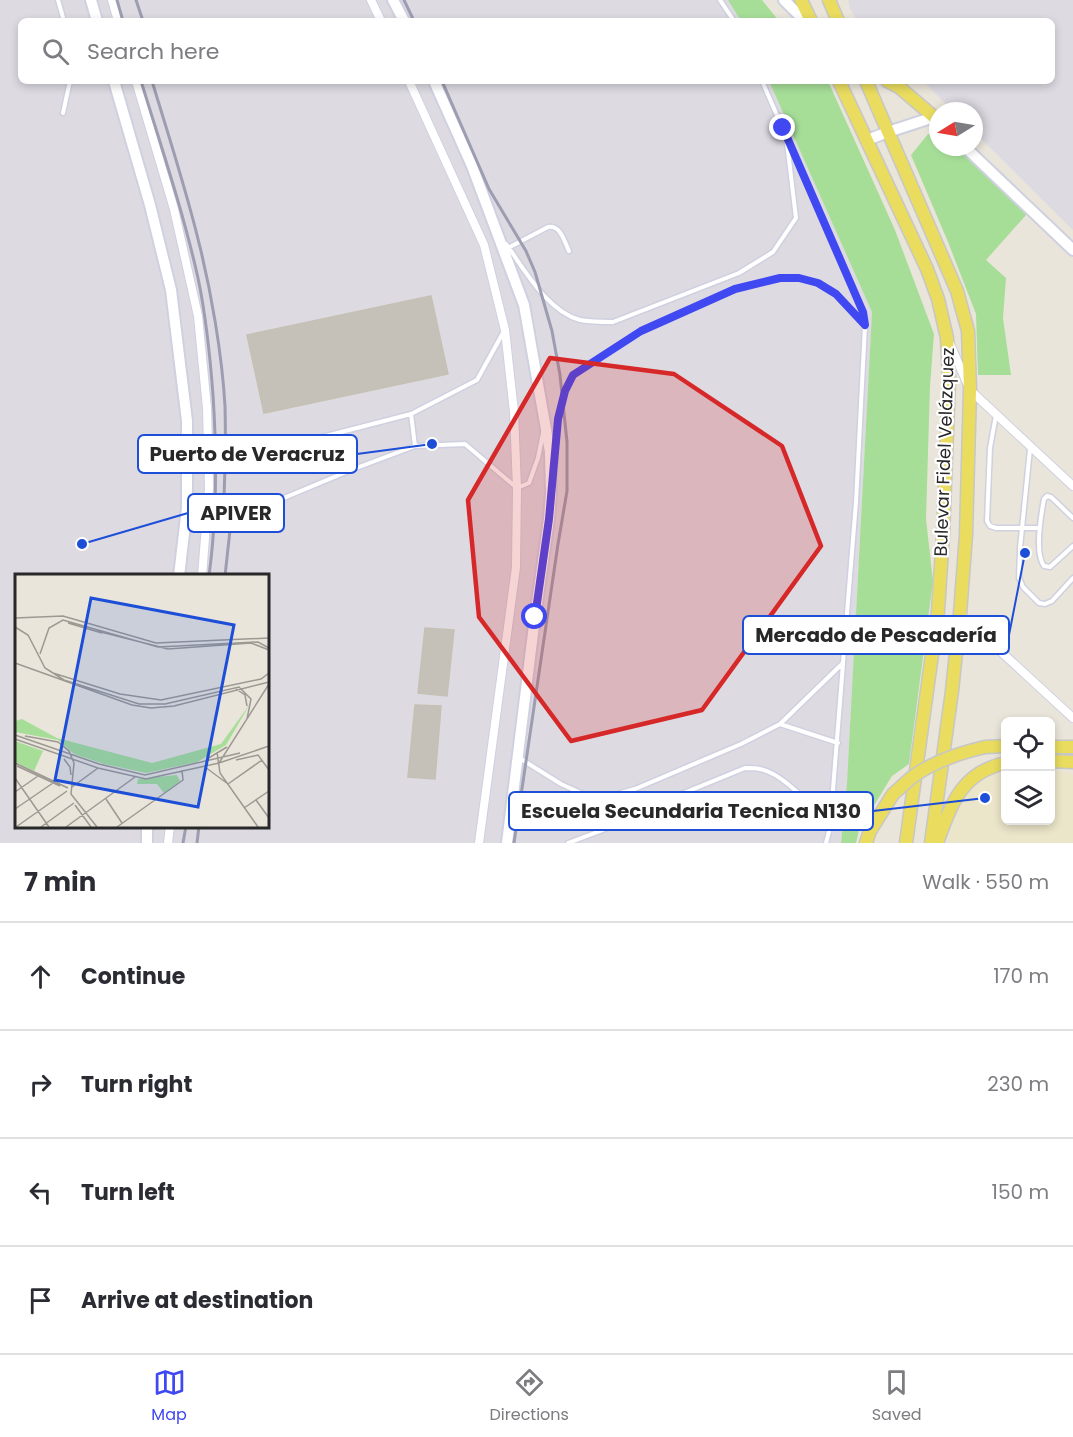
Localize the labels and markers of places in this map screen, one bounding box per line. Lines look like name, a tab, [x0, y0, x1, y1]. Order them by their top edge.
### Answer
callout: Puerto de Veracruz	[138, 435, 357, 473]
callout: APIVER	[188, 494, 284, 532]
callout: Mercado de Pescadería	[743, 616, 1009, 654]
callout: Escuela Secundaria Tecnica N130	[509, 792, 873, 830]

